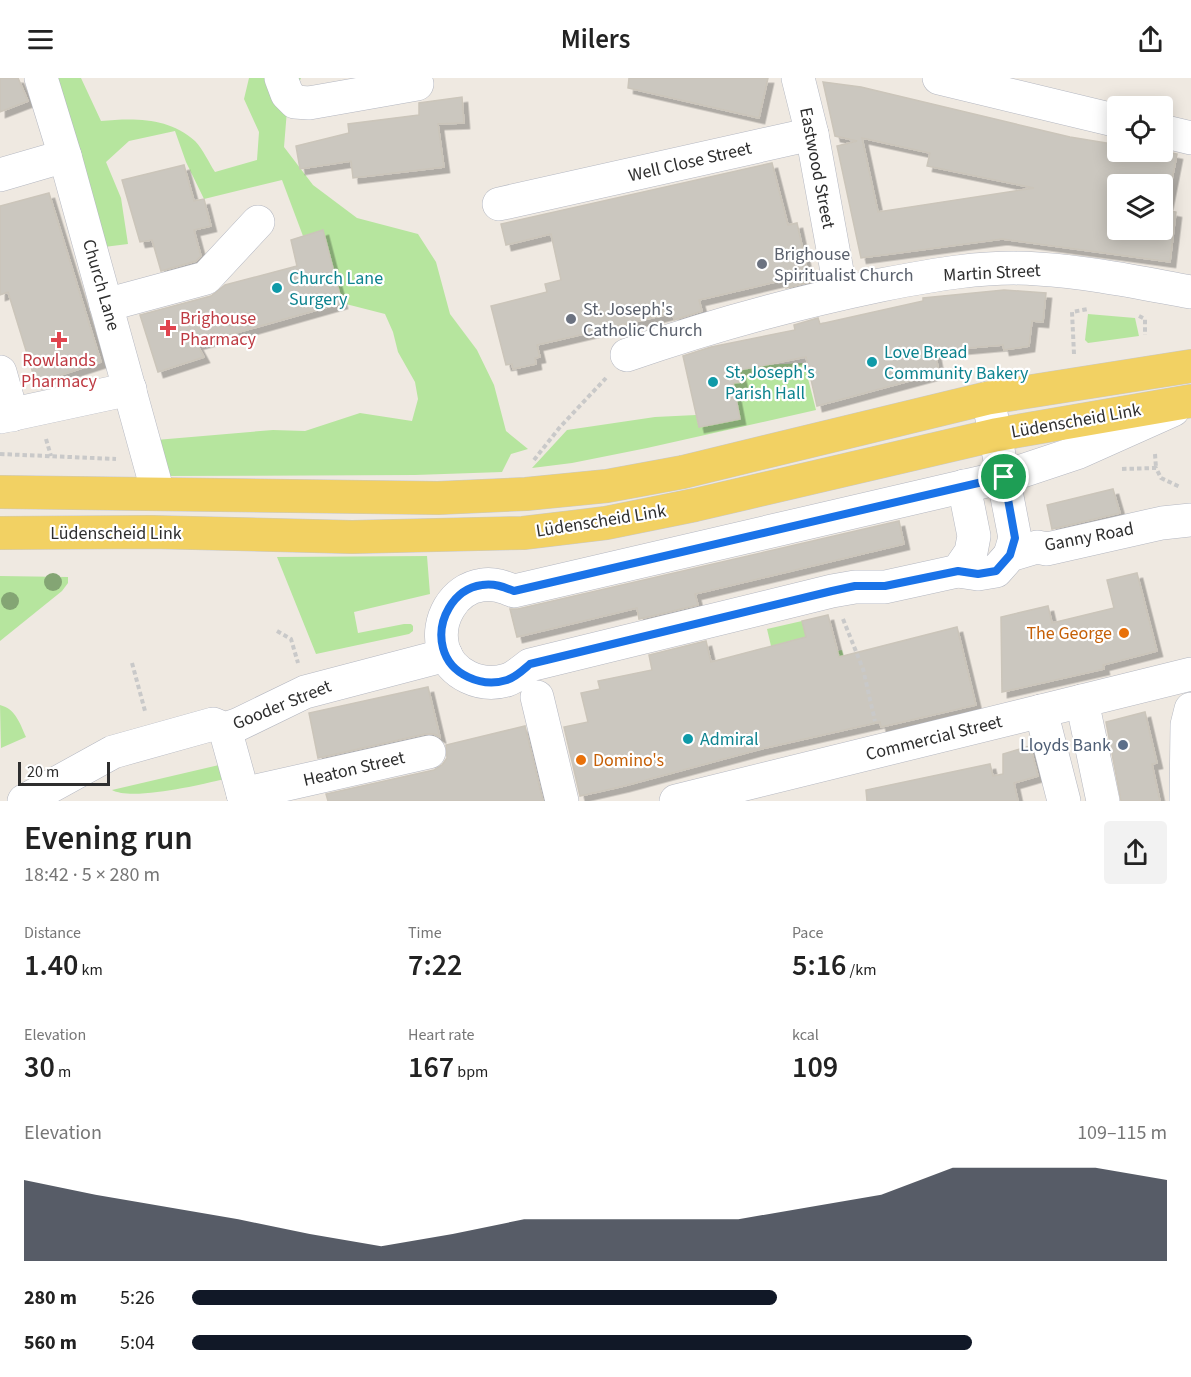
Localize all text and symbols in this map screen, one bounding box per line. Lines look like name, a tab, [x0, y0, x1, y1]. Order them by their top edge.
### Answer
text: Milers	[561, 20, 630, 59]
icon: menu	[24, 23, 57, 56]
icon: share	[1134, 23, 1167, 56]
map controls	[1107, 96, 1173, 240]
button: locate	[1107, 96, 1173, 162]
street label: Eastwood Street	[793, 105, 841, 231]
street label: Well Close Street	[626, 136, 754, 188]
button: layers	[1107, 174, 1173, 240]
street label: Church Lane	[76, 236, 126, 334]
place label: Brighouse Spiritualist Church	[774, 242, 913, 288]
marker: Brighouse Spiritualist Church	[755, 257, 769, 271]
street label: Martin Street	[943, 258, 1041, 288]
place label: Church Lane Surgery	[289, 266, 383, 312]
marker: Church Lane Surgery	[270, 281, 284, 295]
place label: St. Joseph's Catholic Church	[583, 297, 703, 343]
place label: Brighouse Pharmacy	[180, 306, 257, 352]
marker: St. Joseph's Catholic Church	[564, 312, 578, 326]
marker: Brighouse Pharmacy	[161, 321, 175, 335]
marker: Rowlands Pharmacy	[52, 333, 66, 347]
place label: Love Bread Community Bakery	[884, 340, 1029, 386]
place label: Rowlands Pharmacy	[21, 348, 98, 394]
marker: Love Bread Community Bakery	[865, 355, 879, 369]
place label: St, Joseph's Parish Hall	[725, 360, 815, 406]
marker: St, Joseph's Parish Hall	[706, 375, 720, 389]
street label: Lüdenscheid Link	[1009, 397, 1143, 445]
pin	[978, 451, 1029, 502]
icon: arrive	[987, 460, 1020, 493]
street label: Lüdenscheid Link	[534, 498, 668, 544]
street label: Ganny Road	[1042, 516, 1136, 558]
street label: Lüdenscheid Link	[50, 521, 182, 546]
place label: The George	[1026, 621, 1112, 646]
marker: The George	[1117, 626, 1131, 640]
street label: Gooder Street	[229, 674, 335, 736]
street label: Commercial Street	[863, 709, 1005, 767]
place label: Admiral	[700, 727, 759, 752]
marker: Admiral	[681, 732, 695, 746]
place label: Lloyds Bank	[1020, 733, 1111, 758]
marker: Lloyds Bank	[1116, 738, 1130, 752]
street label: Heaton Street	[301, 745, 407, 793]
place label: Domino's	[593, 748, 664, 773]
marker: Domino's	[574, 753, 588, 767]
scale bar	[18, 759, 110, 786]
text: 20 m	[27, 761, 59, 783]
text: Evening run	[24, 815, 193, 862]
button: share	[1104, 821, 1167, 884]
text: 18:42 · 5 × 280 m	[24, 861, 160, 889]
text: Distance	[24, 922, 81, 944]
text: Time	[408, 922, 442, 944]
text: Pace	[792, 922, 823, 944]
text: 1.40	[24, 944, 78, 987]
text: 7:22	[408, 944, 462, 987]
text: 5:16	[792, 944, 846, 987]
text: km	[78, 959, 103, 981]
text: /km	[846, 959, 876, 981]
text: Elevation	[24, 1024, 86, 1046]
text: Heart rate	[408, 1024, 475, 1046]
text: kcal	[792, 1024, 819, 1046]
text: 30	[24, 1046, 55, 1089]
text: 167	[408, 1046, 454, 1089]
text: 109	[792, 1046, 838, 1089]
text: m	[55, 1061, 71, 1083]
text: bpm	[454, 1061, 488, 1083]
text: Elevation	[24, 1119, 102, 1147]
text: 109–115 m	[1077, 1119, 1167, 1147]
text: 280 m	[24, 1284, 77, 1312]
text: 5:26	[120, 1284, 155, 1312]
text: 560 m	[24, 1329, 77, 1357]
text: 5:04	[120, 1329, 155, 1357]

